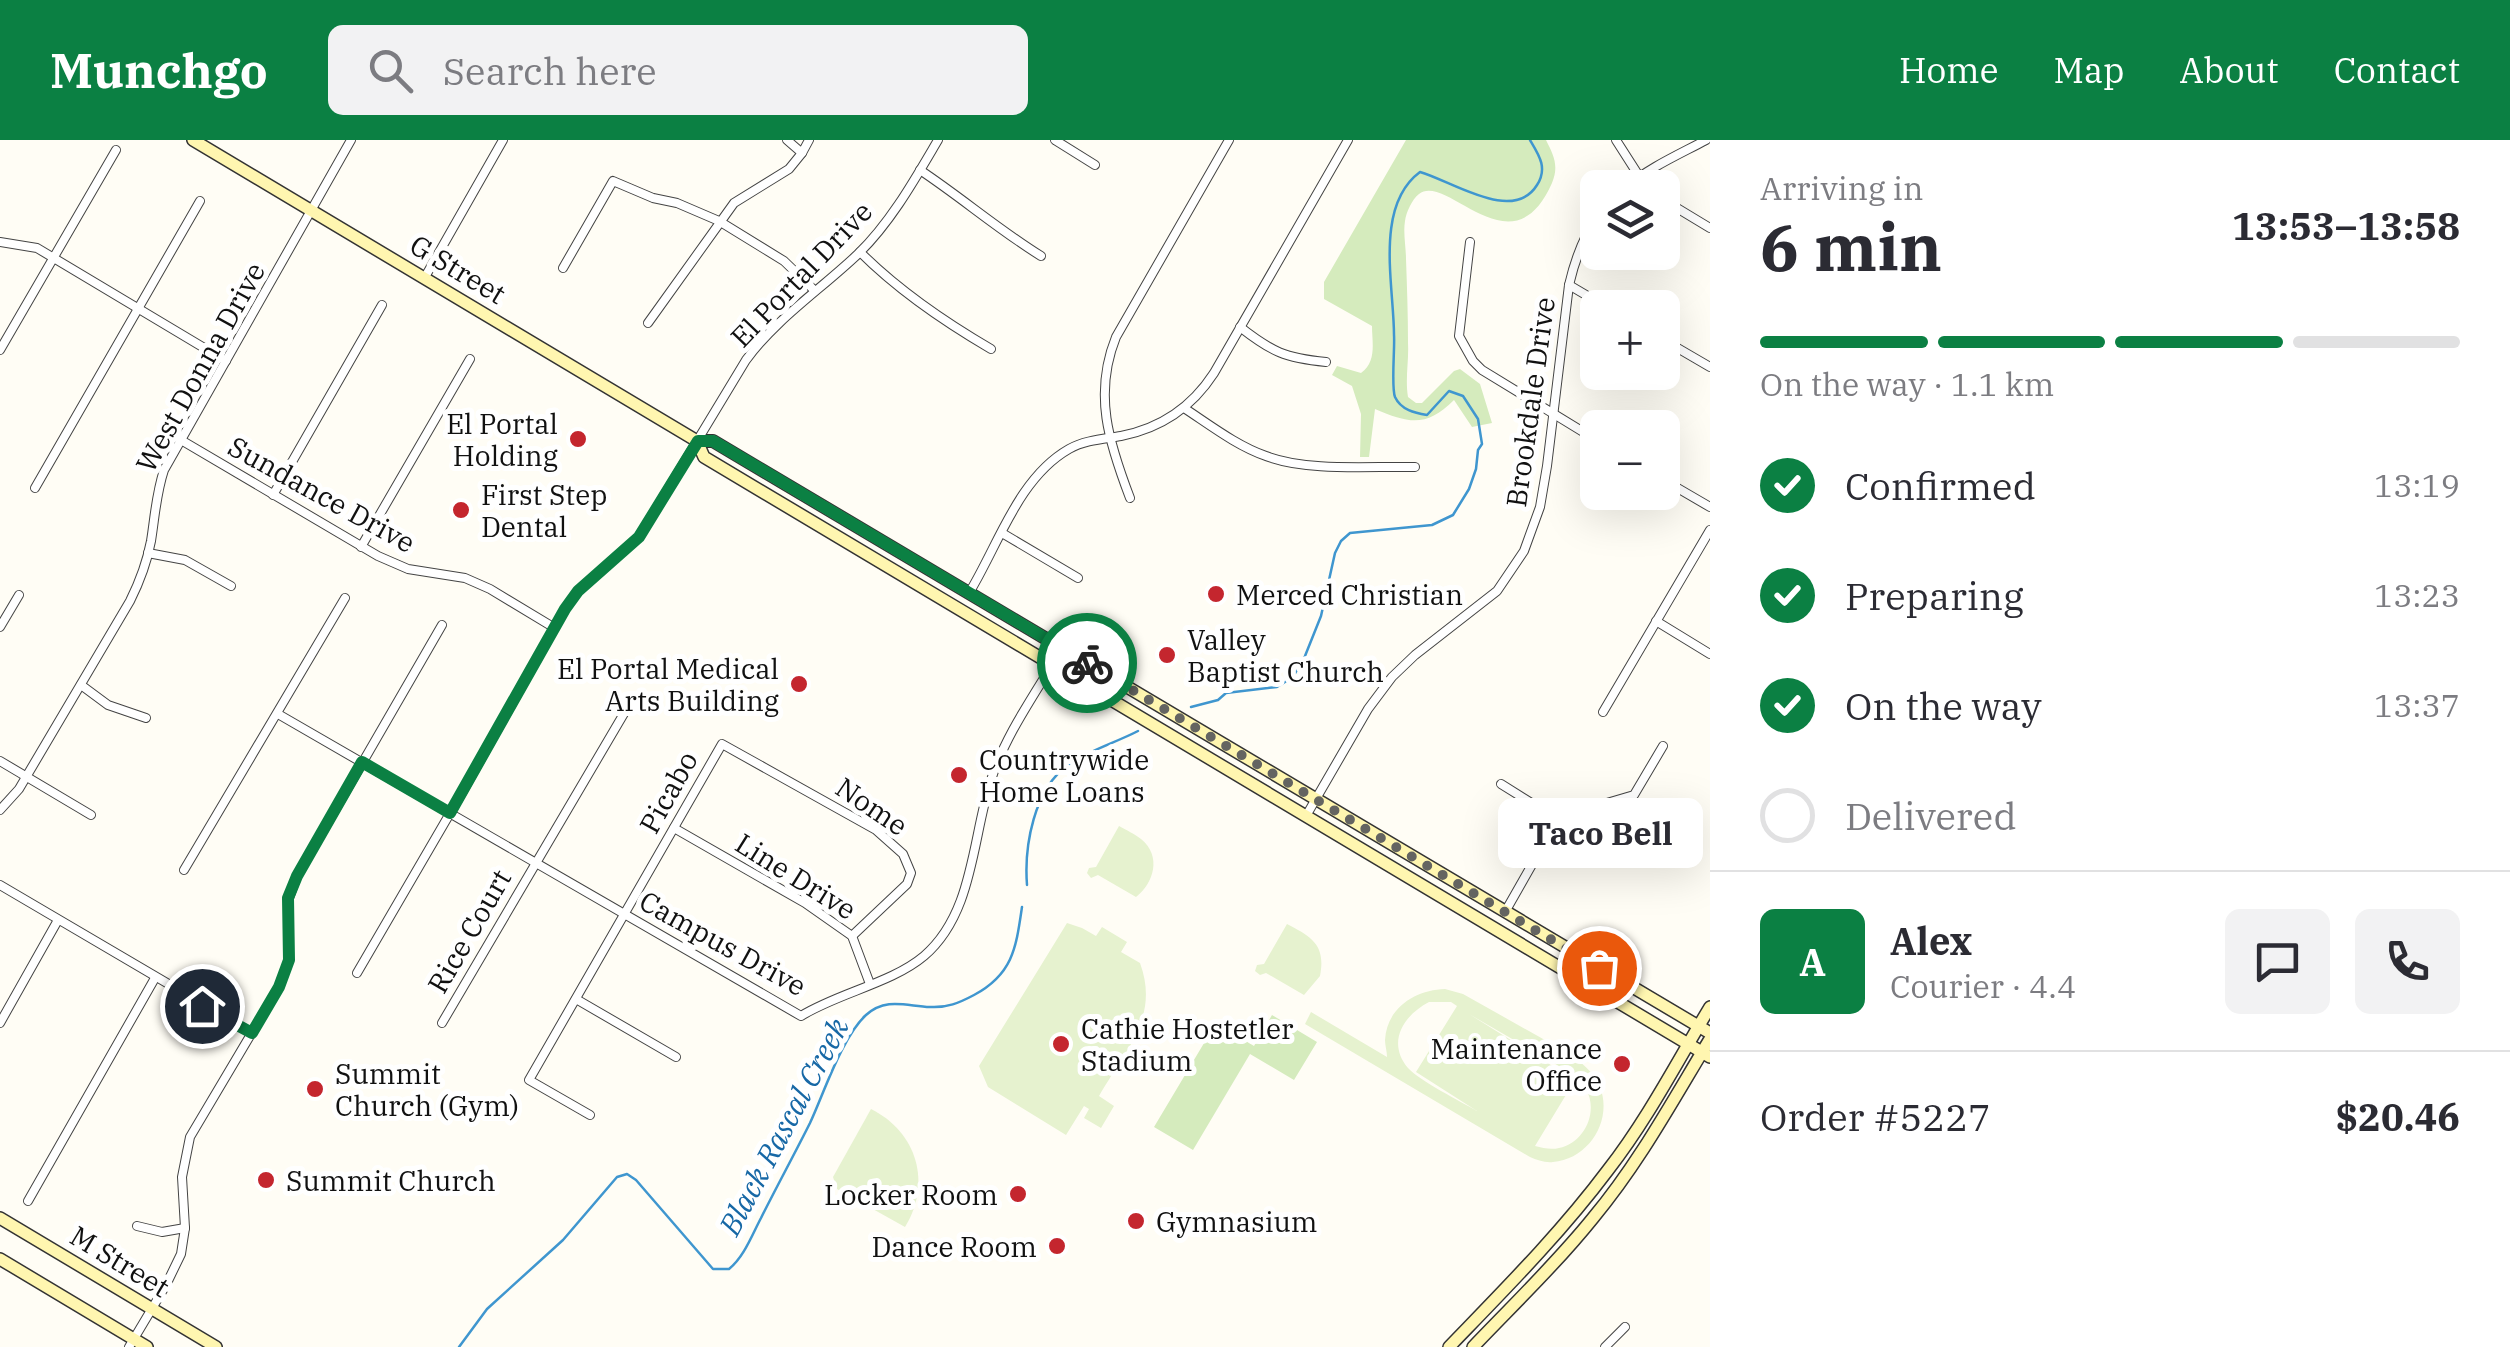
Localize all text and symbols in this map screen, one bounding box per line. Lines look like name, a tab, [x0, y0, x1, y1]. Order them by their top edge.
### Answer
search box	[328, 25, 1028, 115]
text: Munchgo	[50, 39, 268, 101]
icon: search	[363, 43, 418, 98]
text: Search here	[443, 46, 657, 95]
text: Home	[1899, 47, 1998, 93]
text: Map	[2053, 47, 2125, 93]
text: About	[2180, 47, 2279, 93]
text: Contact	[2334, 47, 2460, 93]
text: Arriving in	[1760, 167, 1923, 209]
map controls	[1580, 170, 1680, 510]
button: layers	[1580, 170, 1680, 270]
street label: El Portal Drive	[722, 193, 880, 355]
text: 13:53–13:58	[2232, 201, 2460, 250]
text: 6 min	[1760, 204, 1942, 289]
street label: G Street	[403, 226, 513, 312]
street label: West Donna Drive	[127, 255, 273, 479]
button: +	[1580, 290, 1680, 390]
street label: Brookdale Drive	[1497, 295, 1563, 509]
text: On the way · 1.1 km	[1760, 363, 2054, 405]
place label: El Portal Holding	[446, 405, 558, 474]
button: −	[1580, 410, 1680, 510]
street label: Sundance Drive	[222, 427, 422, 561]
marker: El Portal Holding	[567, 428, 589, 450]
icon: check	[1760, 458, 1815, 513]
text: Confirmed	[1845, 461, 2036, 510]
text: 13:19	[2374, 464, 2460, 506]
place label: First Step Dental	[481, 476, 607, 545]
marker: First Step Dental	[450, 499, 472, 521]
icon: check	[1760, 568, 1815, 623]
text: Preparing	[1845, 571, 2024, 620]
text: 13:23	[2374, 574, 2460, 616]
place label: Merced Christian	[1236, 576, 1463, 613]
marker: Merced Christian	[1205, 583, 1227, 605]
courier	[1037, 613, 1137, 713]
place label: Valley Baptist Church	[1187, 621, 1384, 690]
icon: bike	[1060, 636, 1115, 691]
marker: Valley Baptist Church	[1156, 644, 1178, 666]
place label: El Portal Medical Arts Building	[557, 650, 779, 719]
marker: El Portal Medical Arts Building	[788, 673, 810, 695]
icon: check	[1760, 678, 1815, 733]
text: On the way	[1845, 681, 2042, 730]
text: 13:37	[2374, 684, 2460, 726]
place label: Countrywide Home Loans	[979, 741, 1149, 810]
street label: Picabo	[630, 744, 706, 840]
marker: Countrywide Home Loans	[948, 764, 970, 786]
street label: Nome	[829, 769, 915, 843]
text: Delivered	[1845, 791, 2017, 840]
callout: Taco Bell	[1496, 798, 1702, 868]
text: Taco Bell	[1528, 812, 1673, 854]
street label: Line Drive	[729, 824, 863, 928]
street label: Rice Court	[419, 862, 519, 1000]
street label: Campus Drive	[633, 882, 813, 1004]
button: chat	[2225, 909, 2330, 1014]
button: phone	[2355, 909, 2460, 1014]
text: Alex	[1890, 916, 1972, 965]
pin	[1557, 926, 1642, 1011]
text: A	[1799, 937, 1826, 986]
icon: bag	[1572, 941, 1627, 996]
pin	[160, 964, 245, 1049]
text: Courier · 4.4	[1890, 965, 2076, 1007]
icon: home	[175, 979, 230, 1034]
water label: Black Rascal Creek	[709, 1010, 857, 1242]
place label: Cathie Hostetler Stadium	[1081, 1010, 1294, 1079]
place label: Maintenance Office	[1430, 1030, 1602, 1099]
marker: Cathie Hostetler Stadium	[1050, 1033, 1072, 1055]
marker: Maintenance Office	[1611, 1053, 1633, 1075]
place label: Summit Church (Gym)	[335, 1055, 519, 1124]
marker: Summit Church (Gym)	[304, 1078, 326, 1100]
text: Order #5227	[1760, 1092, 1991, 1141]
text: $20.46	[2335, 1092, 2460, 1141]
place label: Summit Church	[286, 1162, 496, 1199]
marker: Summit Church	[255, 1169, 277, 1191]
place label: Locker Room	[824, 1176, 998, 1213]
marker: Locker Room	[1007, 1183, 1029, 1205]
place label: Gymnasium	[1156, 1203, 1318, 1240]
marker: Gymnasium	[1125, 1210, 1147, 1232]
street label: M Street	[64, 1217, 177, 1305]
place label: Dance Room	[871, 1228, 1037, 1265]
marker: Dance Room	[1046, 1235, 1068, 1257]

